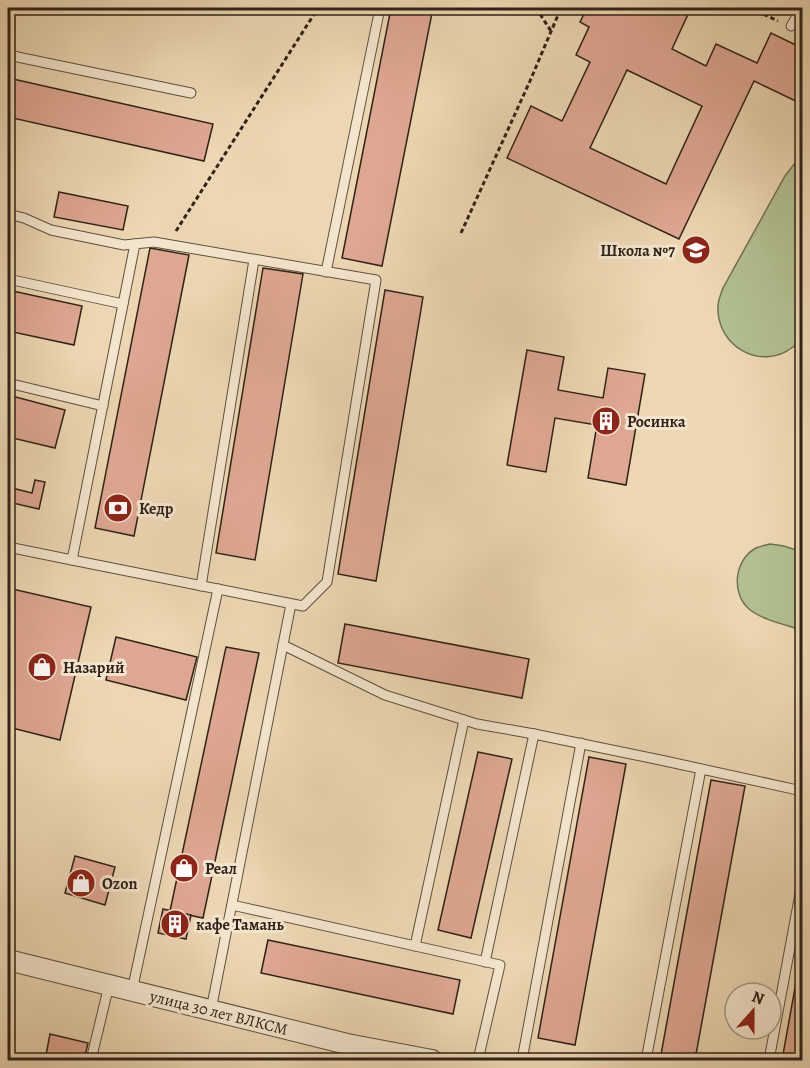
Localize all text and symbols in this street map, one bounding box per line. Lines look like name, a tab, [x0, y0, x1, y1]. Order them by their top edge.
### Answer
school or university icon: Школа №7	[680, 234, 712, 266]
place label: Школа №7	[600, 240, 675, 262]
building icon: Росинка	[590, 405, 622, 437]
place label: Росинка	[627, 411, 686, 433]
bank icon: Кедр	[102, 492, 134, 524]
place label: Кедр	[139, 498, 174, 520]
shop icon: Назарий	[26, 651, 58, 683]
place label: Назарий	[63, 657, 124, 679]
shop icon: Реал	[168, 852, 200, 884]
place label: Реал	[205, 858, 237, 880]
shop icon: Ozon	[65, 867, 97, 899]
place label: Ozon	[102, 873, 137, 895]
building icon: кафе Тамань	[159, 908, 191, 940]
place label: кафе Тамань	[196, 914, 285, 936]
north arrow	[723, 981, 783, 1041]
street label: улица 30 лет ВЛКСМ	[147, 985, 290, 1041]
text: N	[749, 986, 768, 1010]

